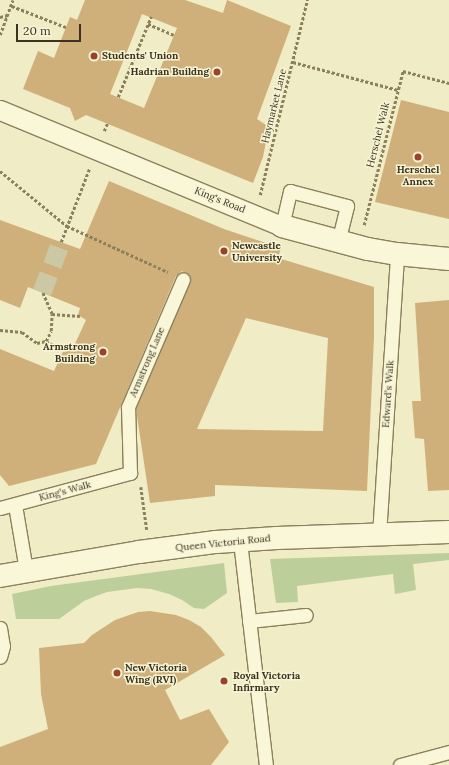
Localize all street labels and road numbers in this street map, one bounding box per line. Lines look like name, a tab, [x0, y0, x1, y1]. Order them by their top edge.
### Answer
street label: Haymarket Lane	[259, 68, 289, 144]
street label: Herschel Walk	[364, 101, 392, 169]
street label: King's Road	[193, 184, 247, 216]
street label: Armstrong Lane	[127, 325, 167, 399]
street label: Edward's Walk	[380, 360, 396, 428]
street label: King's Walk	[38, 478, 92, 504]
street label: Queen Victoria Road	[175, 532, 271, 554]

